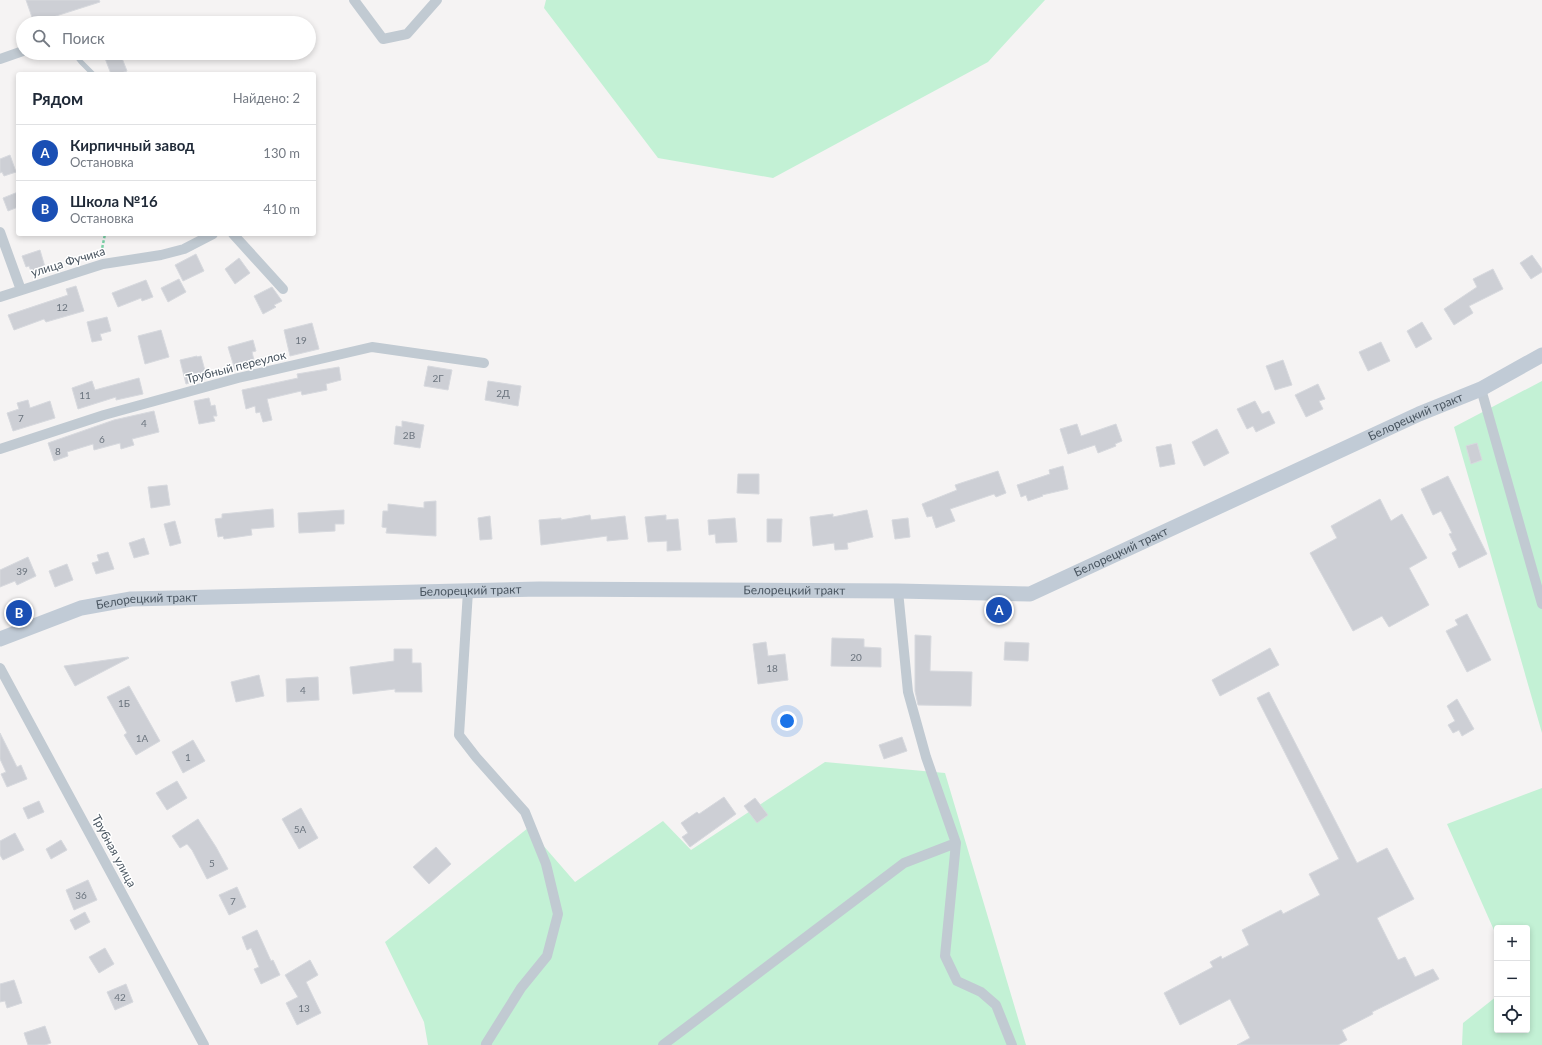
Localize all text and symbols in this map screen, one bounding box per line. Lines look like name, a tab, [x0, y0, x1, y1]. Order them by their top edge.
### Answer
search box	[16, 16, 316, 60]
icon: search	[30, 27, 52, 49]
text: Поиск	[62, 29, 105, 47]
text: Рядом	[32, 88, 83, 109]
text: Найдено: 2	[233, 90, 300, 106]
text: Кирпичный завод	[70, 136, 195, 154]
text: A	[40, 145, 50, 161]
text: 130 m	[263, 145, 300, 161]
text: Остановка	[70, 154, 134, 170]
text: Школа №16	[70, 192, 158, 210]
text: B	[41, 201, 49, 217]
text: 410 m	[263, 201, 300, 217]
text: Остановка	[70, 210, 134, 226]
street label: улица Фучика	[29, 243, 107, 280]
house number: 12	[56, 301, 68, 313]
house number: 19	[295, 334, 307, 346]
street label: Трубный переулок	[184, 347, 288, 386]
house number: 2Г	[432, 372, 444, 384]
house number: 2Д	[496, 387, 510, 399]
house number: 11	[79, 389, 91, 401]
street label: Белорецкий тракт	[1365, 389, 1465, 444]
house number: 7	[18, 412, 24, 424]
house number: 4	[141, 417, 147, 429]
house number: 2В	[403, 429, 415, 441]
house number: 6	[99, 433, 105, 445]
house number: 8	[55, 445, 61, 457]
street label: Белорецкий тракт	[1071, 523, 1170, 580]
house number: 39	[16, 565, 28, 577]
street label: Белорецкий тракт	[419, 581, 522, 599]
street label: Белорецкий тракт	[743, 582, 845, 598]
street label: Белорецкий тракт	[95, 589, 198, 612]
pin: A	[986, 595, 1012, 625]
pin: B	[6, 598, 32, 628]
house number: 20	[850, 651, 862, 663]
house number: 18	[766, 662, 778, 674]
house number: 4	[300, 684, 306, 696]
house number: 1Б	[118, 697, 130, 709]
your location	[777, 711, 797, 731]
house number: 1А	[136, 732, 149, 744]
house number: 1	[185, 751, 191, 763]
street label: Трубная улица	[89, 812, 140, 890]
house number: 5А	[294, 823, 307, 835]
house number: 5	[209, 857, 215, 869]
house number: 36	[75, 889, 87, 901]
house number: 7	[230, 895, 236, 907]
map controls	[1494, 925, 1530, 1033]
button: +	[1494, 925, 1530, 961]
button: −	[1494, 961, 1530, 997]
house number: 42	[114, 991, 126, 1003]
button: locate	[1494, 997, 1530, 1033]
house number: 13	[298, 1002, 310, 1014]

